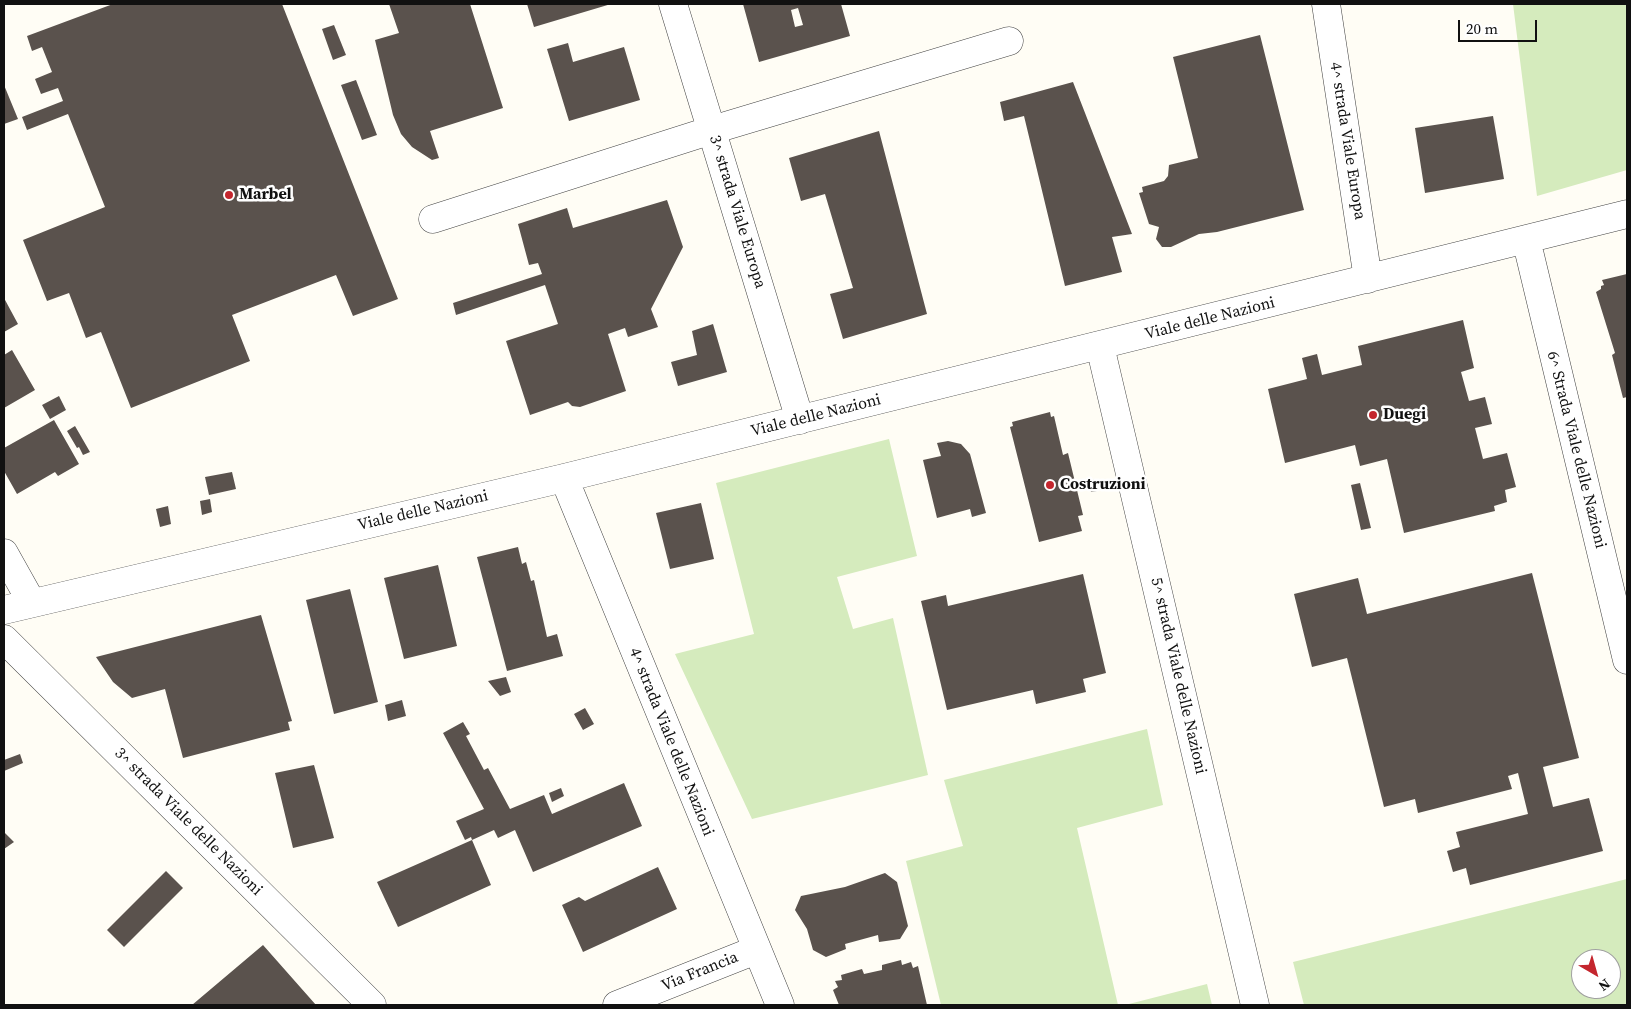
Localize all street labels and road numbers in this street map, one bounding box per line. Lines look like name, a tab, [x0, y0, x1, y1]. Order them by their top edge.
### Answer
street label: 4^ strada Viale Europa	[1325, 61, 1369, 221]
street label: 3^ strada Viale Europa	[705, 133, 769, 291]
street label: Viale delle Nazioni	[1143, 294, 1277, 344]
street label: 6^ Strada Viale delle Nazioni	[1542, 349, 1610, 551]
street label: Viale delle Nazioni	[749, 391, 883, 441]
street label: Viale delle Nazioni	[356, 487, 490, 535]
street label: 5^ strada Viale delle Nazioni	[1146, 576, 1210, 776]
street label: 4^ strada Viale delle Nazioni	[624, 645, 718, 839]
street label: 3^ strada Viale delle Nazioni	[110, 744, 266, 900]
street label: Via Francia	[659, 948, 741, 996]

